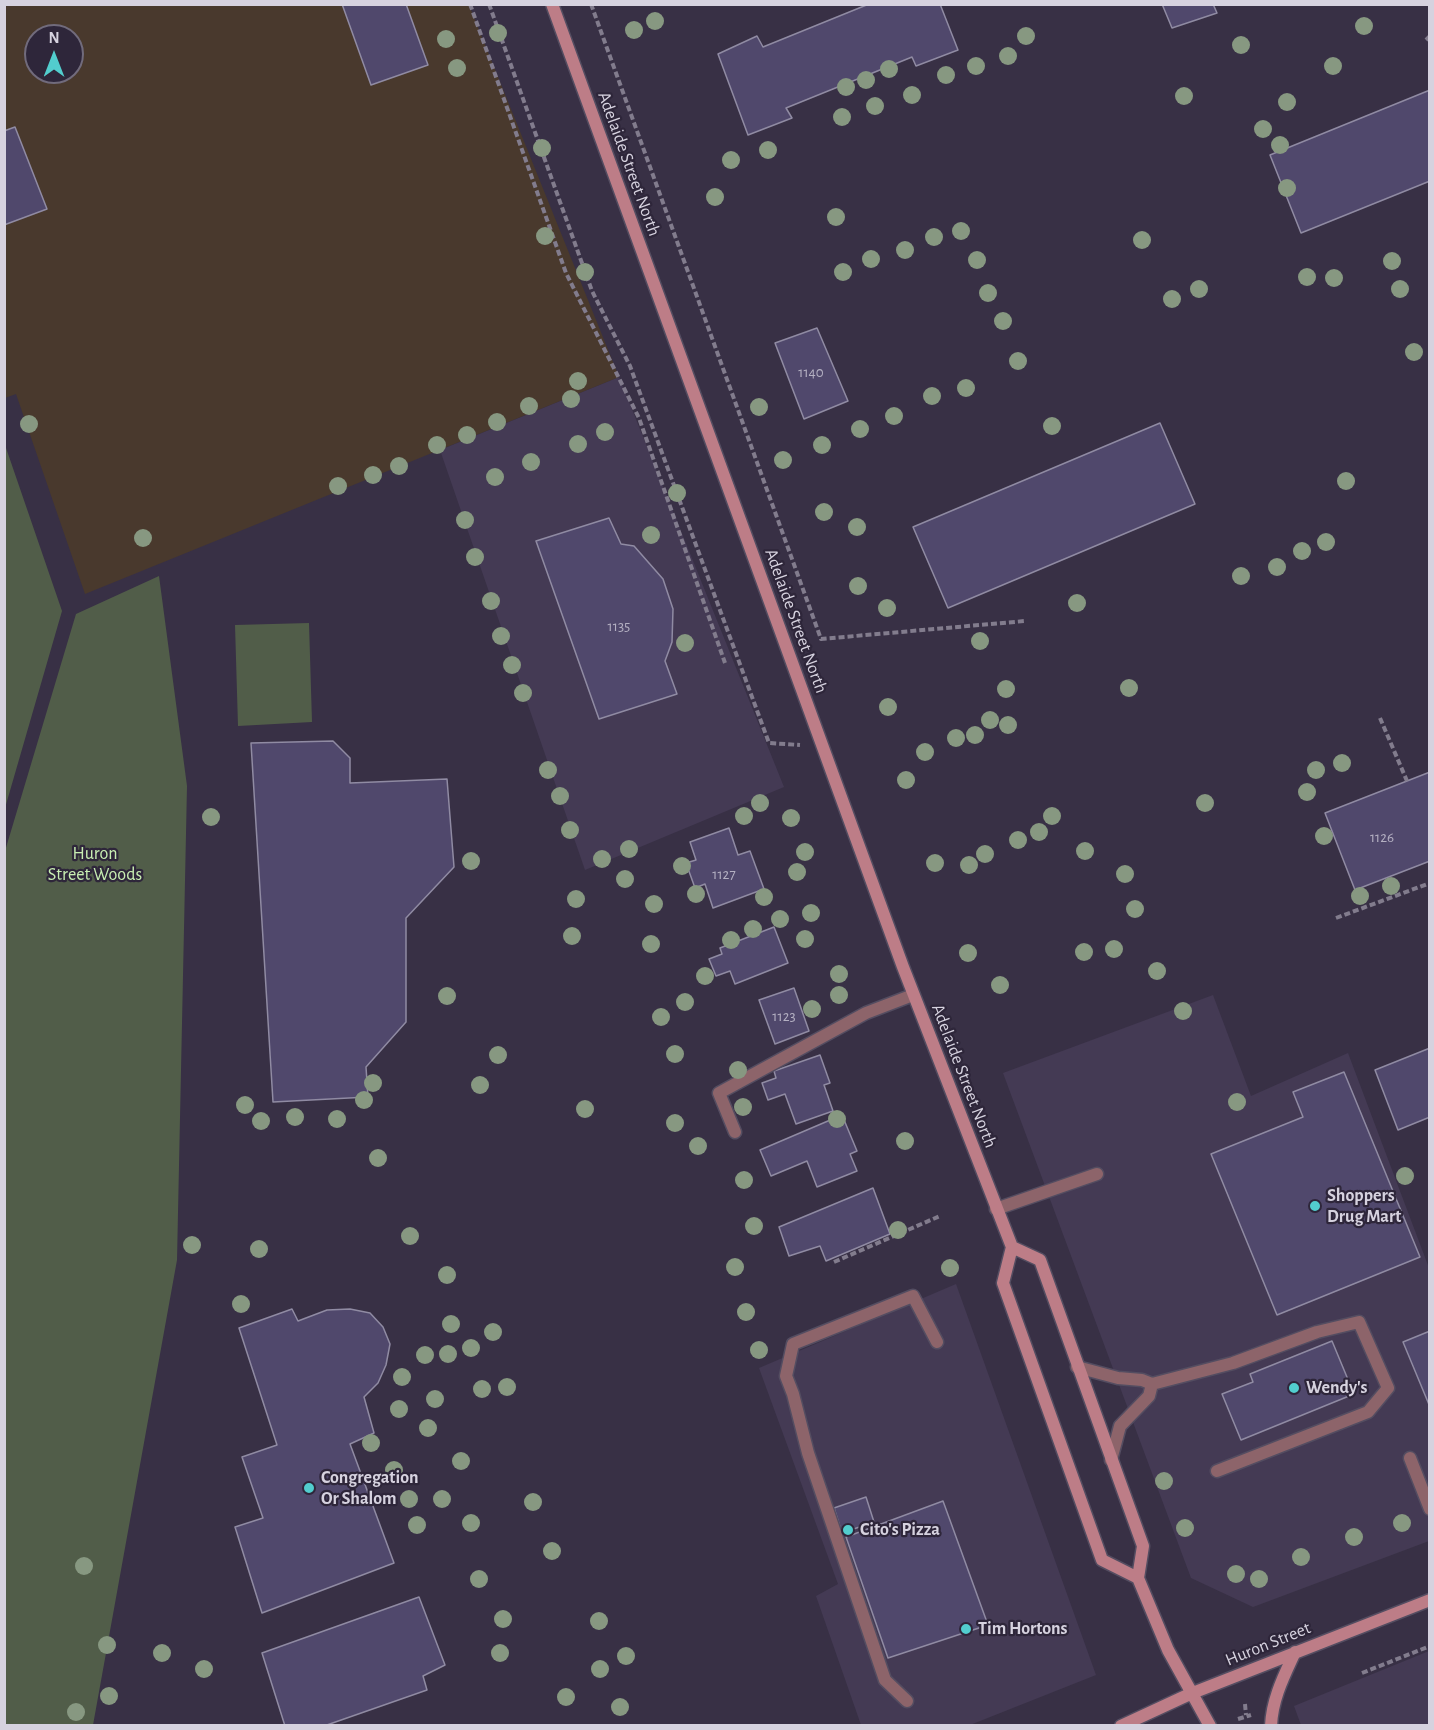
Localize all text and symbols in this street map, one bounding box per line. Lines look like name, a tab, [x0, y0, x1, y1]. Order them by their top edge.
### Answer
north arrow	[24, 24, 84, 84]
text: N	[48, 30, 60, 46]
street label: Adelaide Street North	[593, 89, 665, 239]
house number: 1140	[798, 363, 824, 381]
street label: Adelaide Street North	[760, 546, 832, 696]
house number: 1135	[608, 617, 630, 635]
house number: 1126	[1370, 828, 1394, 846]
park label: Huron Street Woods	[48, 843, 142, 886]
house number: 1127	[712, 865, 736, 883]
street label: Adelaide Street North	[927, 1001, 1001, 1151]
house number: 1123	[772, 1007, 796, 1025]
place label: Shoppers Drug Mart	[1327, 1185, 1401, 1228]
marker: Shoppers Drug Mart	[1308, 1199, 1322, 1213]
place label: Wendy's	[1306, 1377, 1367, 1399]
marker: Wendy's	[1287, 1381, 1301, 1395]
place label: Congregation Or Shalom	[321, 1467, 418, 1510]
marker: Congregation Or Shalom	[302, 1481, 316, 1495]
place label: Cito's Pizza	[860, 1519, 940, 1541]
marker: Cito's Pizza	[841, 1523, 855, 1537]
street label: Huron Street	[1222, 1617, 1314, 1671]
place label: Tim Hortons	[978, 1618, 1067, 1640]
marker: Tim Hortons	[959, 1622, 973, 1636]

